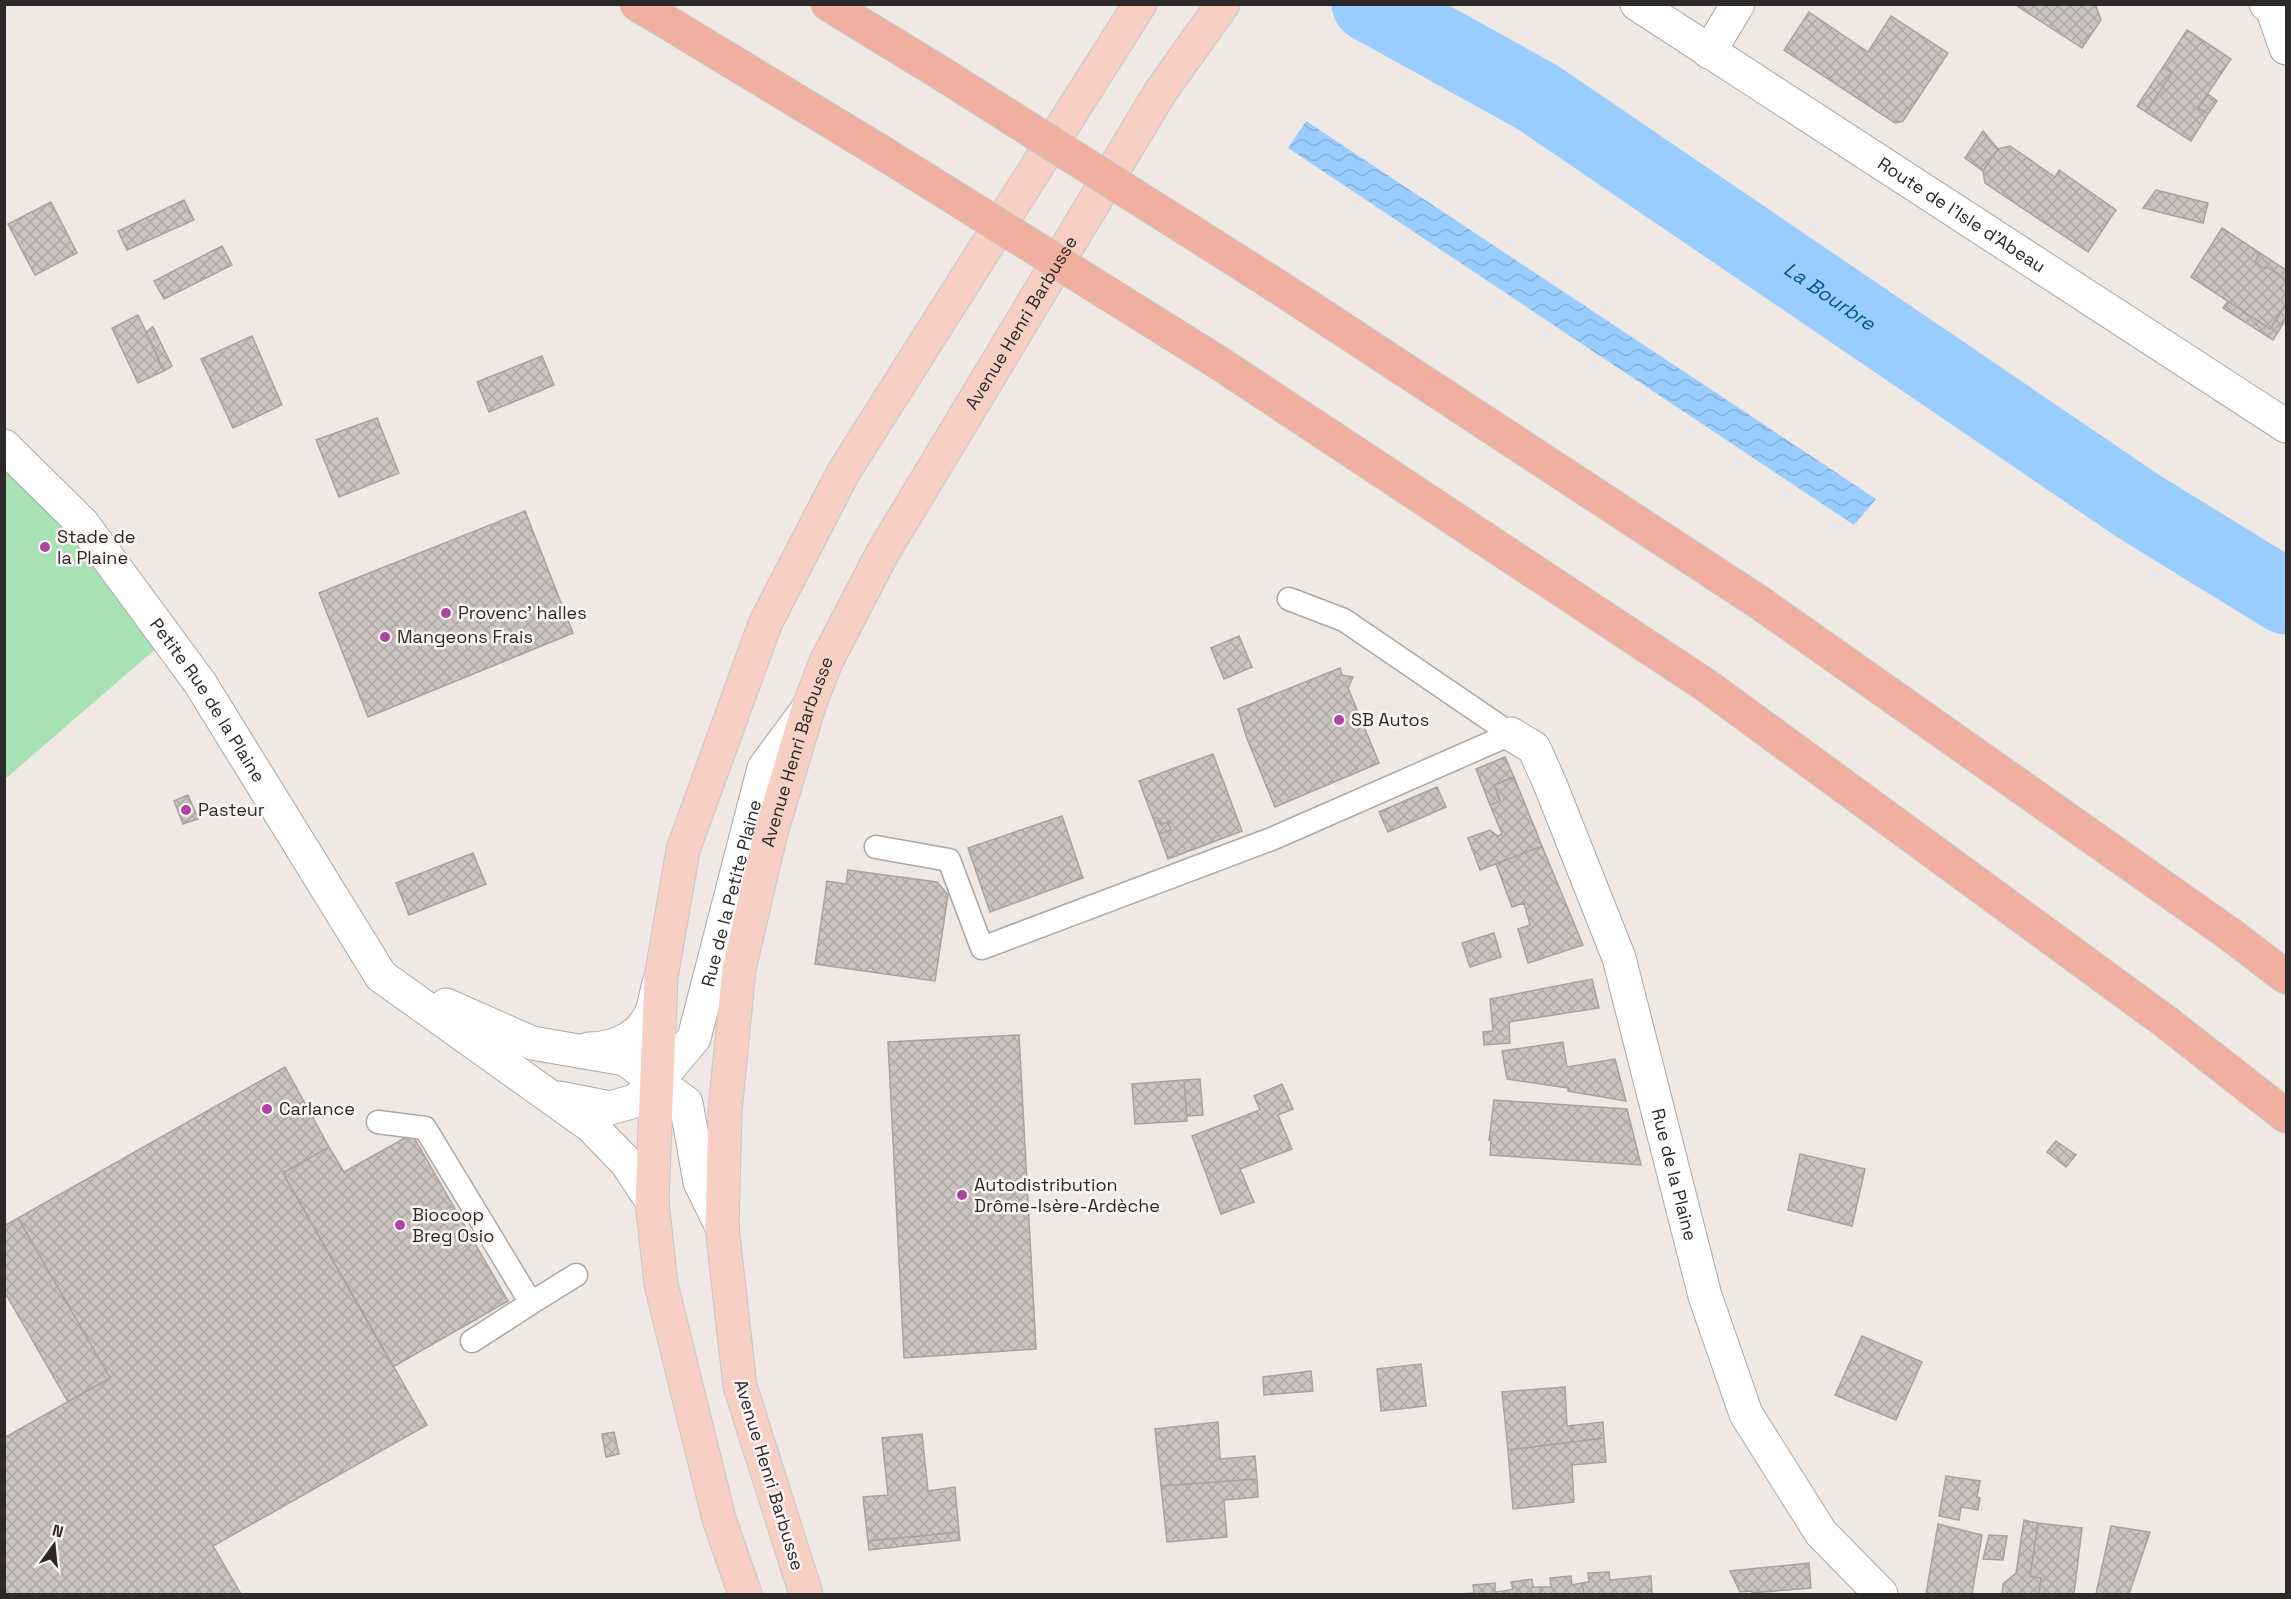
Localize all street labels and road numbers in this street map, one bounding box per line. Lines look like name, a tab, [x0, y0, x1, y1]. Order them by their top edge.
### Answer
street label: Route de l'Isle d'Abeau	[1873, 152, 2050, 277]
street label: Avenue Henri Barbusse	[960, 231, 1082, 414]
street label: Petite Rue de la Plaine	[145, 613, 271, 786]
street label: Avenue Henri Barbusse	[756, 653, 838, 849]
street label: Rue de la Petite Plaine	[696, 797, 766, 989]
street label: Rue de la Plaine	[1647, 1106, 1702, 1243]
street label: Avenue Henri Barbusse	[729, 1376, 810, 1573]

